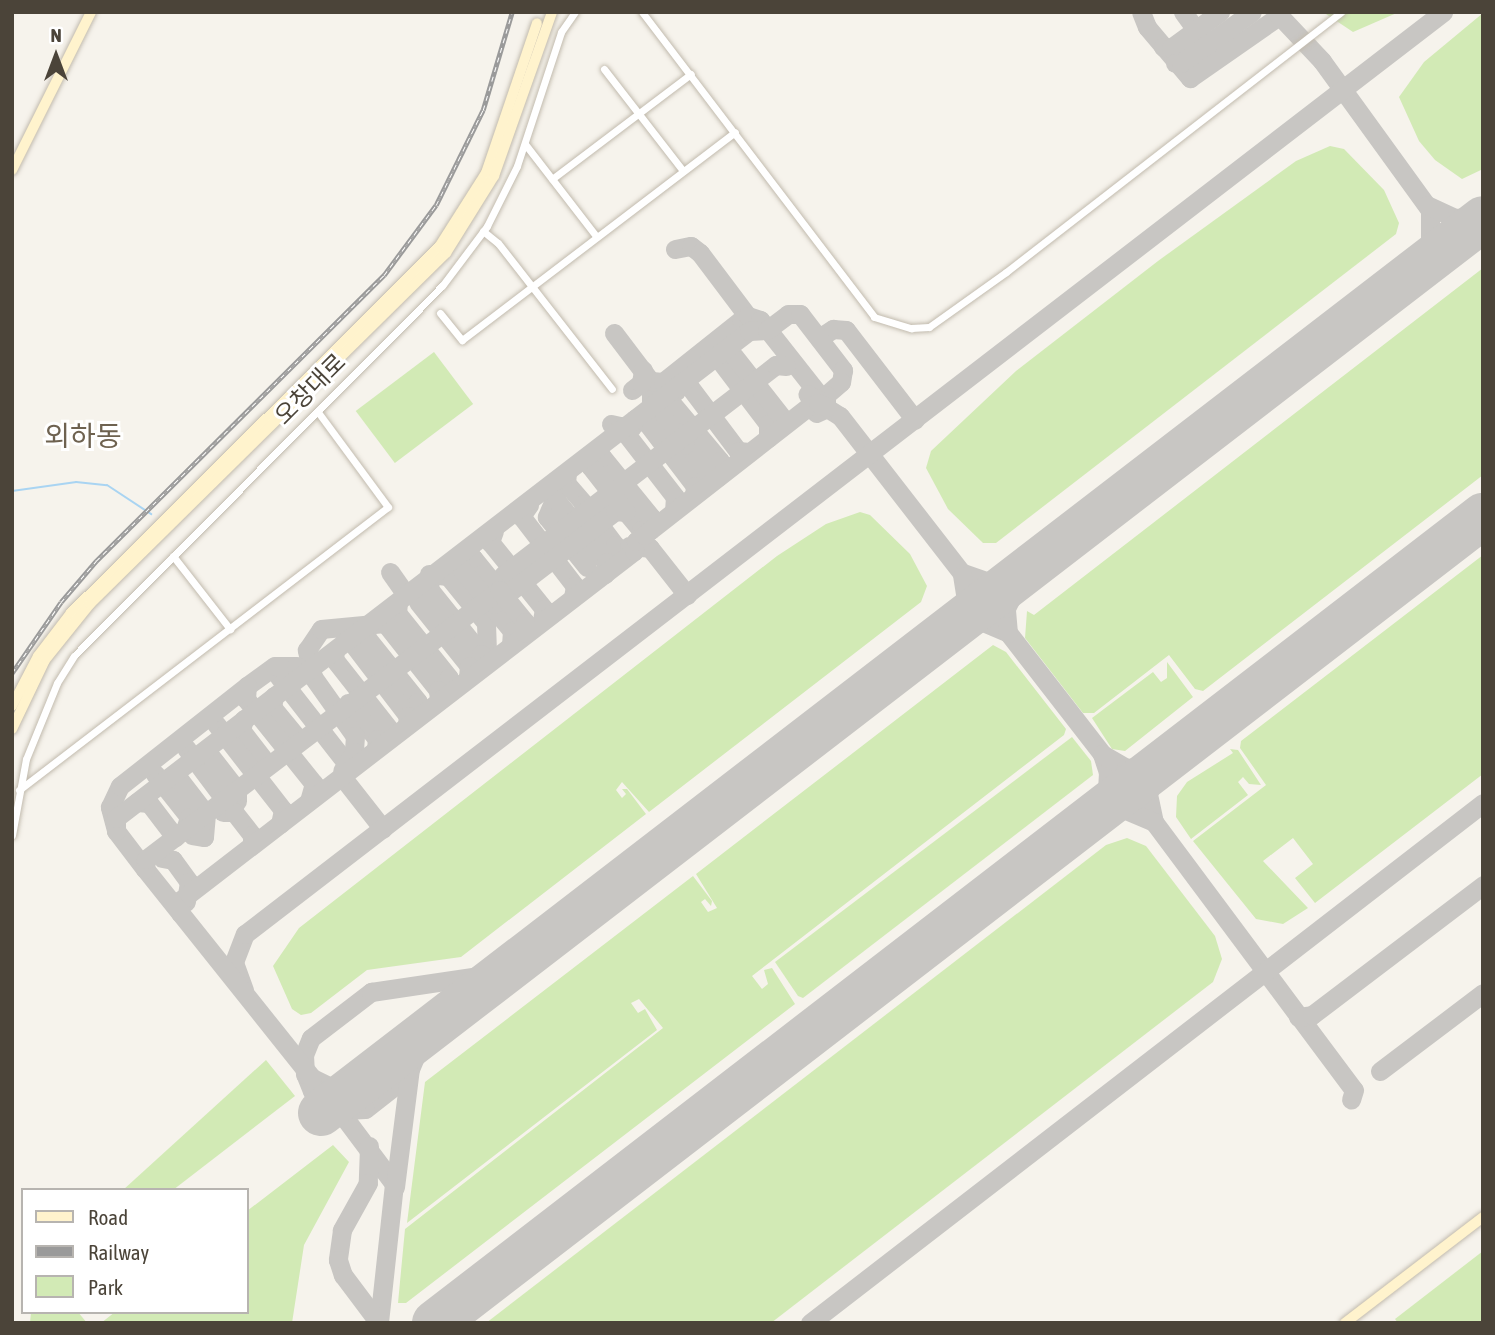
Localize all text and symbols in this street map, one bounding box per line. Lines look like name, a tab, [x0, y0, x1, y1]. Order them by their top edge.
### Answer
north arrow	[21, 21, 91, 91]
text: N	[50, 24, 62, 46]
street label: 오창대로	[269, 348, 351, 430]
district label: 외하동	[44, 419, 122, 453]
legend	[21, 1188, 248, 1314]
text: Road	[88, 1205, 128, 1229]
text: Railway	[88, 1240, 149, 1264]
text: Park	[88, 1275, 123, 1299]

